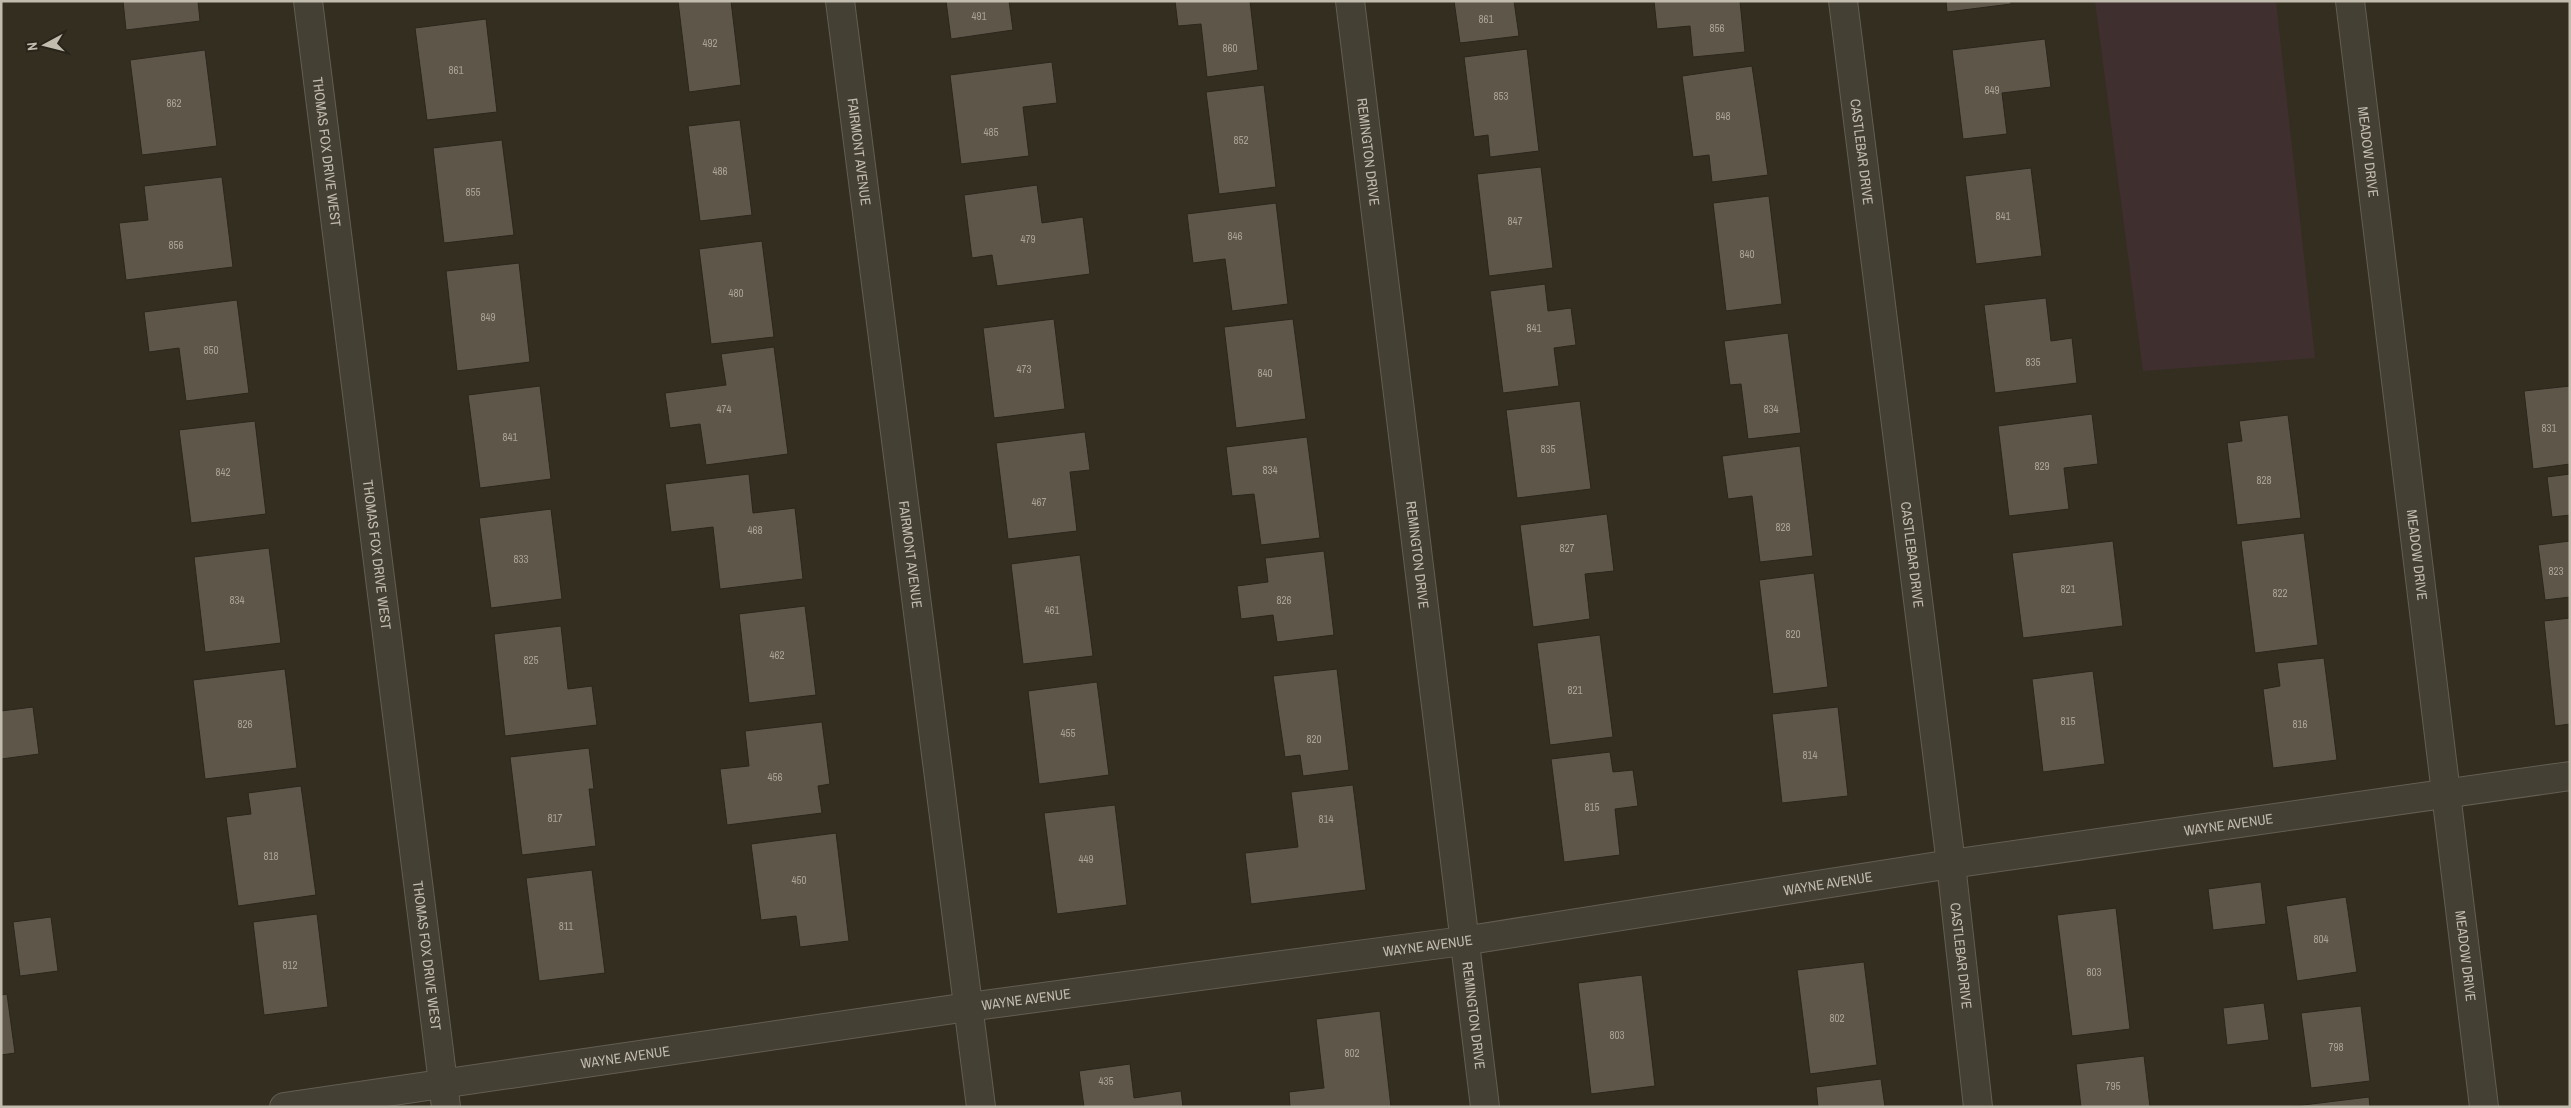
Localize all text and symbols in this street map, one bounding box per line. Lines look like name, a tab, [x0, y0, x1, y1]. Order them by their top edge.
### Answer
house number: 491	[971, 9, 987, 23]
house number: 861	[1478, 12, 1494, 26]
north arrow	[20, 20, 70, 70]
house number: 856	[1709, 21, 1725, 35]
house number: 492	[702, 36, 718, 50]
text: N	[23, 41, 42, 52]
house number: 860	[1222, 41, 1238, 55]
house number: 861	[448, 63, 464, 77]
street label: THOMAS FOX DRIVE WEST	[309, 76, 345, 228]
house number: 849	[1984, 83, 2000, 97]
house number: 853	[1493, 89, 1509, 103]
house number: 862	[166, 96, 182, 110]
street label: FAIRMONT AVENUE	[843, 97, 875, 207]
street label: REMINGTON DRIVE	[1353, 97, 1384, 207]
street label: CASTLEBAR DRIVE	[1846, 98, 1877, 206]
street label: MEADOW DRIVE	[2354, 105, 2383, 198]
house number: 848	[1715, 109, 1731, 123]
house number: 485	[983, 125, 999, 139]
house number: 852	[1233, 133, 1249, 147]
house number: 486	[712, 164, 728, 178]
house number: 855	[465, 185, 481, 199]
house number: 841	[1995, 209, 2011, 223]
house number: 847	[1507, 214, 1523, 228]
house number: 846	[1227, 229, 1243, 243]
house number: 479	[1020, 232, 1036, 246]
house number: 856	[168, 238, 184, 252]
house number: 840	[1739, 247, 1755, 261]
house number: 480	[728, 286, 744, 300]
house number: 849	[480, 310, 496, 324]
house number: 841	[1526, 321, 1542, 335]
house number: 850	[203, 343, 219, 357]
house number: 835	[2025, 355, 2041, 369]
house number: 473	[1016, 362, 1032, 376]
house number: 840	[1257, 366, 1273, 380]
house number: 474	[716, 402, 732, 416]
house number: 834	[1763, 402, 1779, 416]
house number: 831	[2541, 421, 2557, 435]
house number: 841	[502, 430, 518, 444]
house number: 835	[1540, 442, 1556, 456]
house number: 829	[2034, 459, 2050, 473]
house number: 834	[1262, 463, 1278, 477]
house number: 842	[215, 465, 231, 479]
house number: 828	[2256, 473, 2272, 487]
street label: THOMAS FOX DRIVE WEST	[359, 479, 395, 631]
house number: 467	[1031, 495, 1047, 509]
street label: FAIRMONT AVENUE	[895, 500, 926, 609]
street label: REMINGTON DRIVE	[1402, 500, 1433, 610]
street label: CASTLEBAR DRIVE	[1897, 501, 1928, 609]
street label: MEADOW DRIVE	[2403, 509, 2432, 601]
house number: 828	[1775, 520, 1791, 534]
house number: 468	[747, 523, 763, 537]
house number: 827	[1559, 541, 1575, 555]
house number: 833	[513, 552, 529, 566]
house number: 823	[2548, 564, 2564, 578]
house number: 821	[2060, 582, 2076, 596]
house number: 822	[2272, 586, 2288, 600]
house number: 834	[229, 593, 245, 607]
house number: 826	[1276, 593, 1292, 607]
house number: 461	[1044, 603, 1060, 617]
house number: 820	[1785, 627, 1801, 641]
house number: 462	[769, 648, 785, 662]
house number: 825	[523, 653, 539, 667]
house number: 821	[1567, 683, 1583, 697]
house number: 815	[2060, 714, 2076, 728]
house number: 826	[237, 717, 253, 731]
house number: 816	[2292, 717, 2308, 731]
house number: 455	[1060, 726, 1076, 740]
house number: 820	[1306, 732, 1322, 746]
house number: 814	[1802, 748, 1818, 762]
house number: 456	[767, 770, 783, 784]
house number: 815	[1584, 800, 1600, 814]
street label: WAYNE AVENUE	[2183, 809, 2274, 840]
house number: 817	[547, 811, 563, 825]
house number: 814	[1318, 812, 1334, 826]
house number: 818	[263, 849, 279, 863]
house number: 449	[1078, 852, 1094, 866]
street label: WAYNE AVENUE	[1782, 868, 1874, 899]
house number: 450	[791, 873, 807, 887]
street label: THOMAS FOX DRIVE WEST	[409, 880, 445, 1031]
street label: CASTLEBAR DRIVE	[1946, 902, 1976, 1010]
street label: MEADOW DRIVE	[2451, 910, 2480, 1002]
house number: 811	[559, 919, 573, 933]
street label: WAYNE AVENUE	[1382, 931, 1474, 961]
house number: 804	[2313, 932, 2329, 946]
house number: 812	[282, 958, 298, 972]
street label: REMINGTON DRIVE	[1458, 961, 1489, 1070]
house number: 803	[2086, 965, 2102, 979]
street label: WAYNE AVENUE	[980, 984, 1072, 1014]
house number: 802	[1829, 1011, 1845, 1025]
house number: 803	[1609, 1028, 1625, 1042]
house number: 798	[2328, 1040, 2344, 1054]
street label: WAYNE AVENUE	[580, 1042, 671, 1072]
house number: 802	[1344, 1046, 1360, 1060]
house number: 435	[1098, 1074, 1114, 1088]
house number: 795	[2105, 1079, 2121, 1093]

